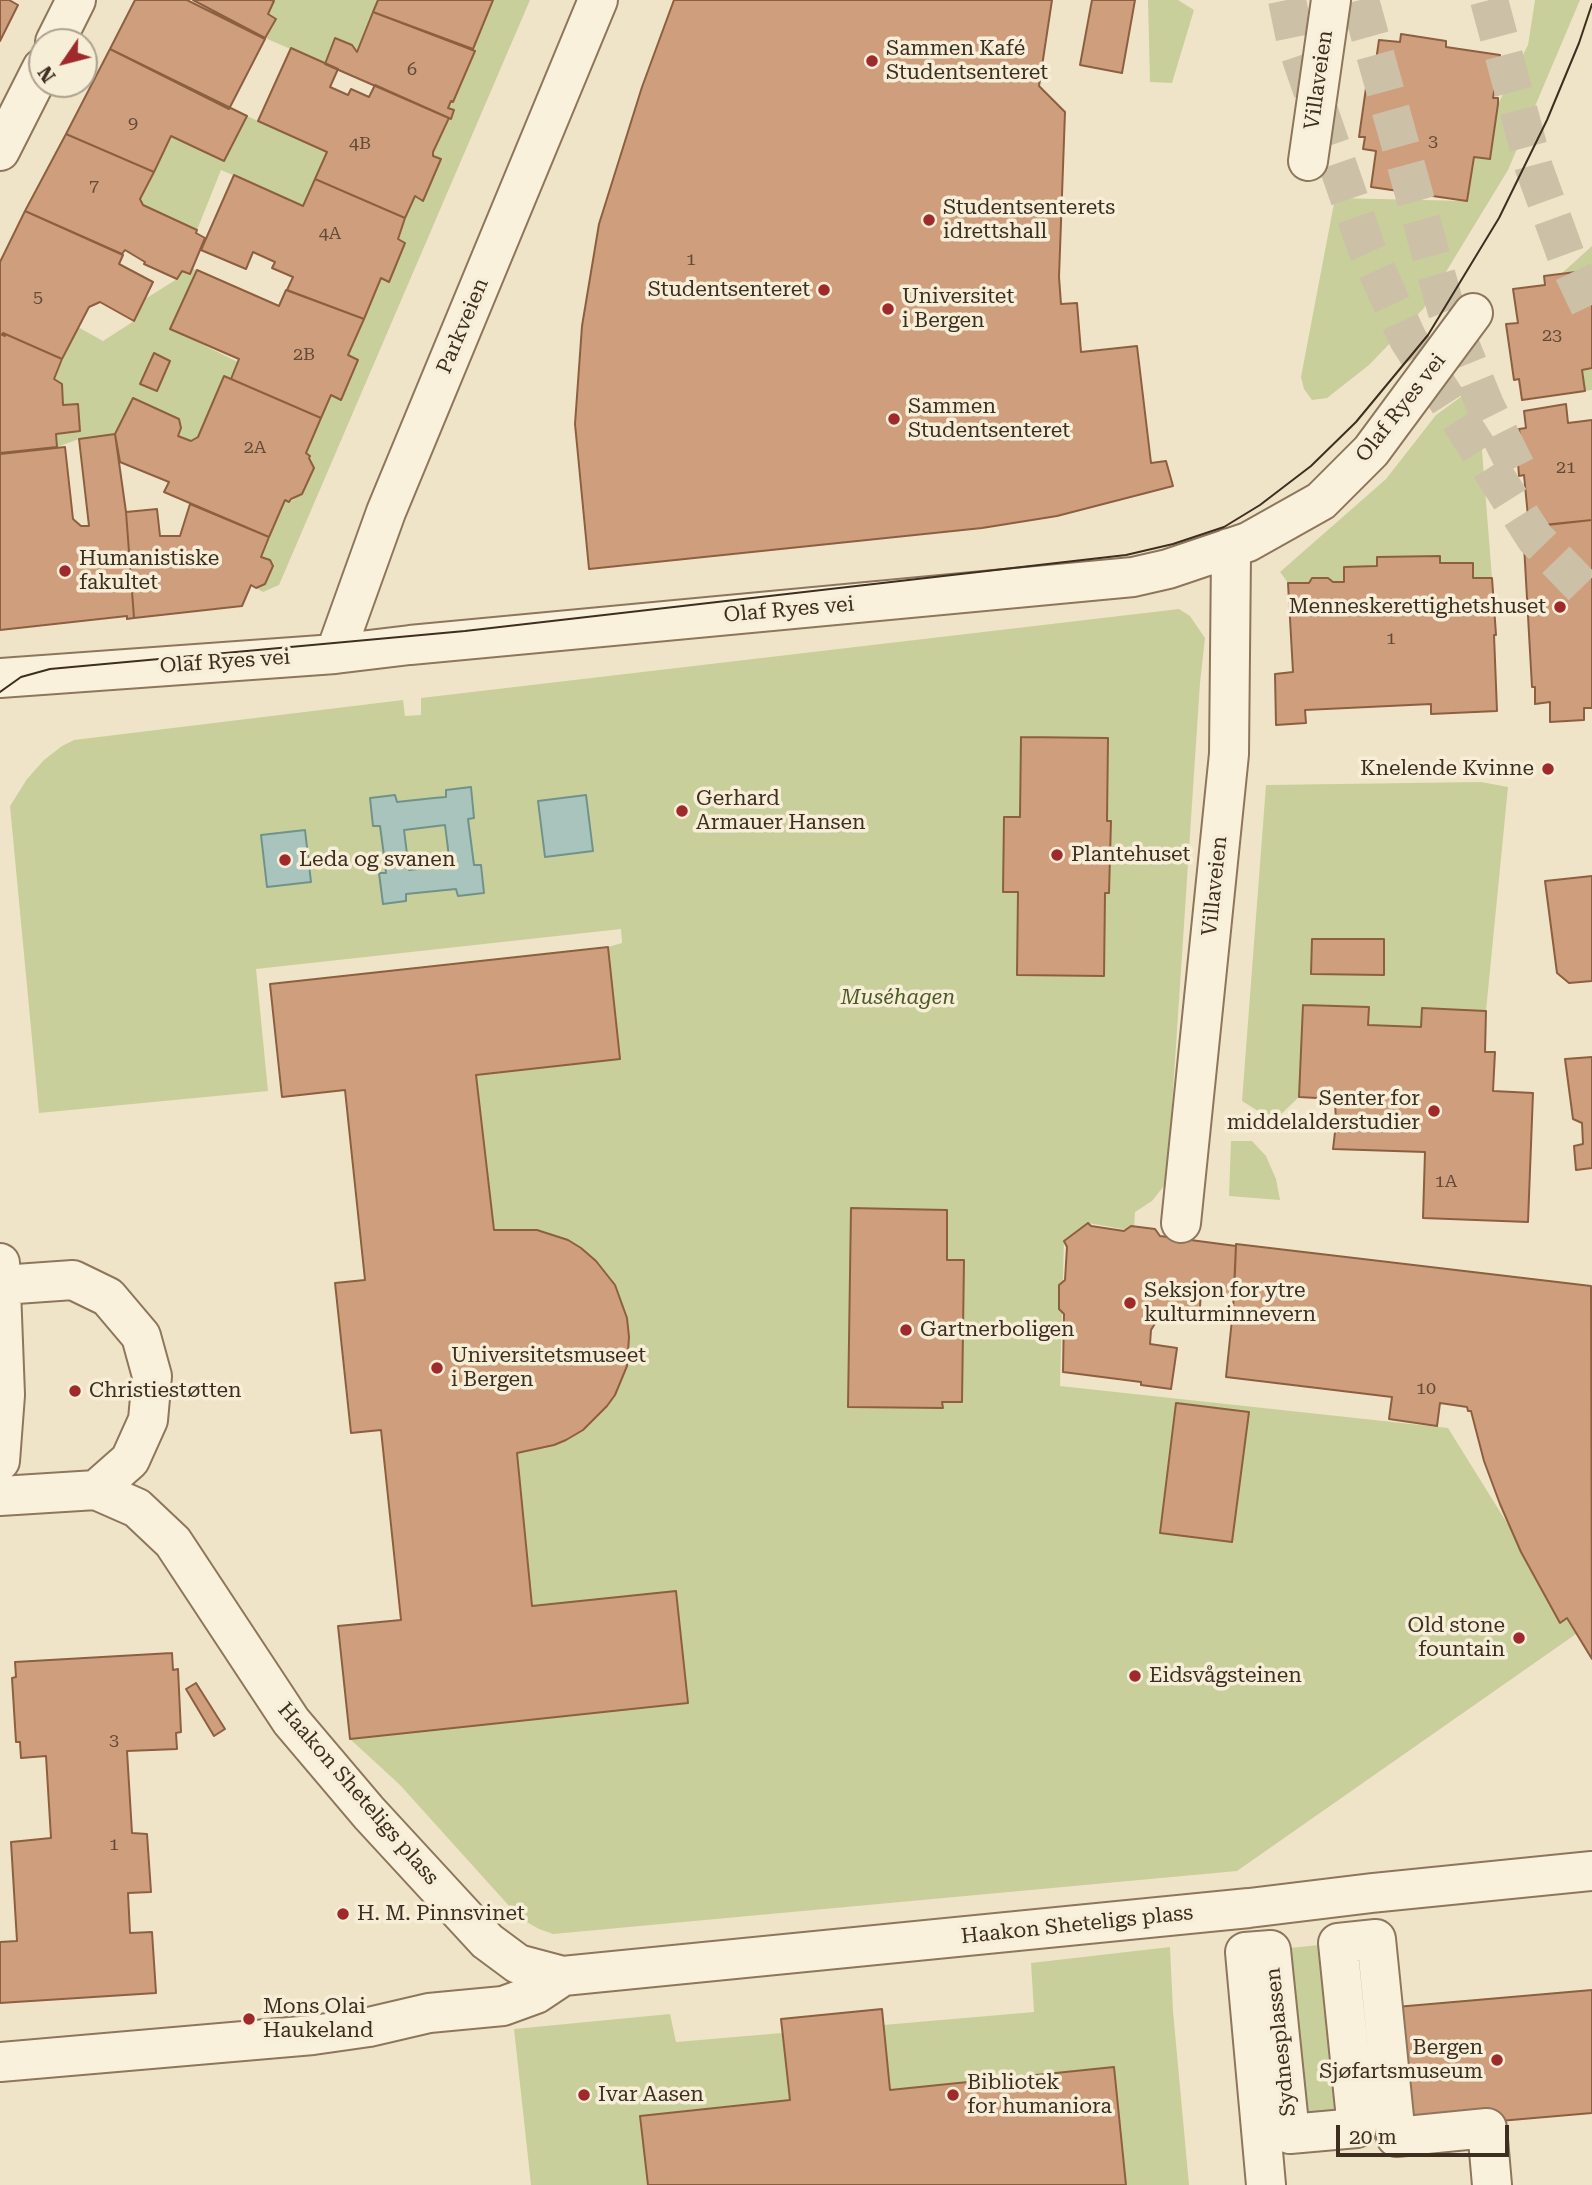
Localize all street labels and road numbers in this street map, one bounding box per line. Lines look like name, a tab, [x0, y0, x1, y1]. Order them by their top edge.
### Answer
street label: Villaveien	[1300, 29, 1338, 131]
street label: Parkveien	[432, 275, 494, 377]
street label: Olaf Ryes vei	[1351, 349, 1451, 467]
street label: Olaf Ryes vei	[723, 592, 855, 628]
street label: Olaf Ryes vei	[159, 645, 291, 679]
street label: Villaveien	[1197, 835, 1233, 937]
street label: Haakon Sheteligs plass	[272, 1698, 444, 1890]
street label: Haakon Sheteligs plass	[960, 1900, 1194, 1950]
street label: Sydnesplassen	[1261, 1966, 1301, 2118]

